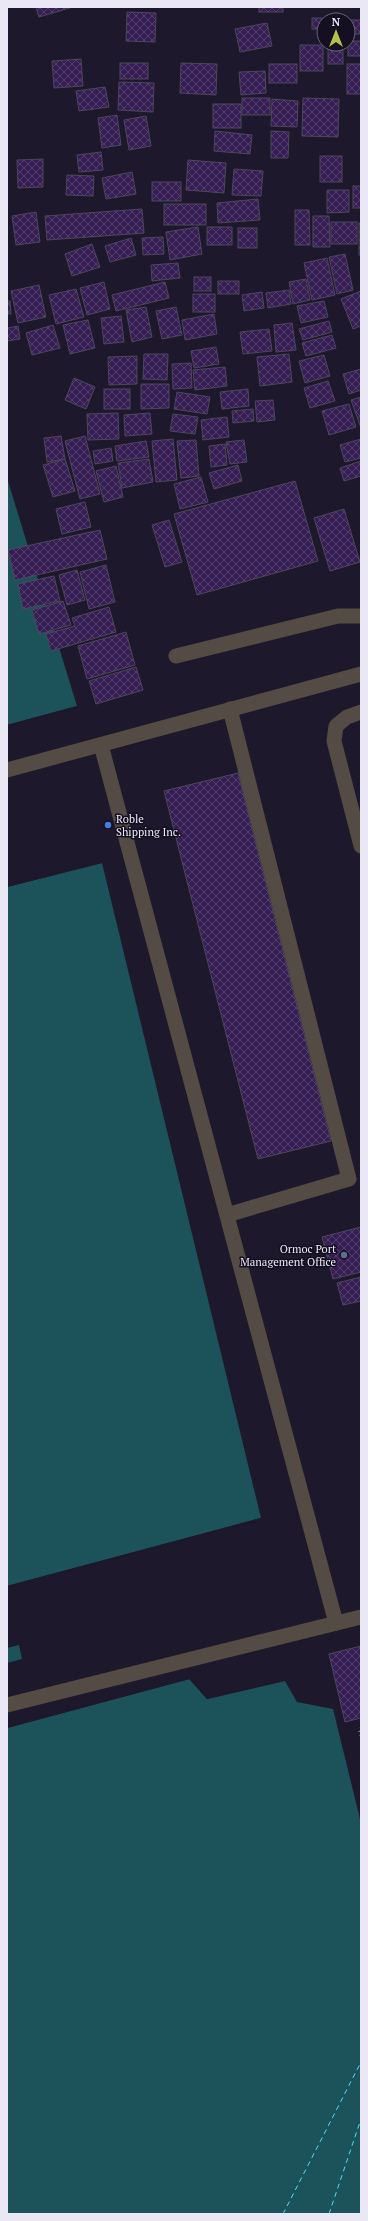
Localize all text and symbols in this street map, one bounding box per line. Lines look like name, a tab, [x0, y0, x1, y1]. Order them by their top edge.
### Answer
north arrow	[316, 12, 356, 52]
text: N	[332, 15, 341, 29]
place label: Roble Shipping Inc.	[116, 812, 181, 839]
marker: Roble Shipping Inc.	[103, 820, 113, 830]
place label: Ormoc Port Management Office	[240, 1242, 336, 1269]
marker: Ormoc Port Management Office	[339, 1250, 349, 1260]

